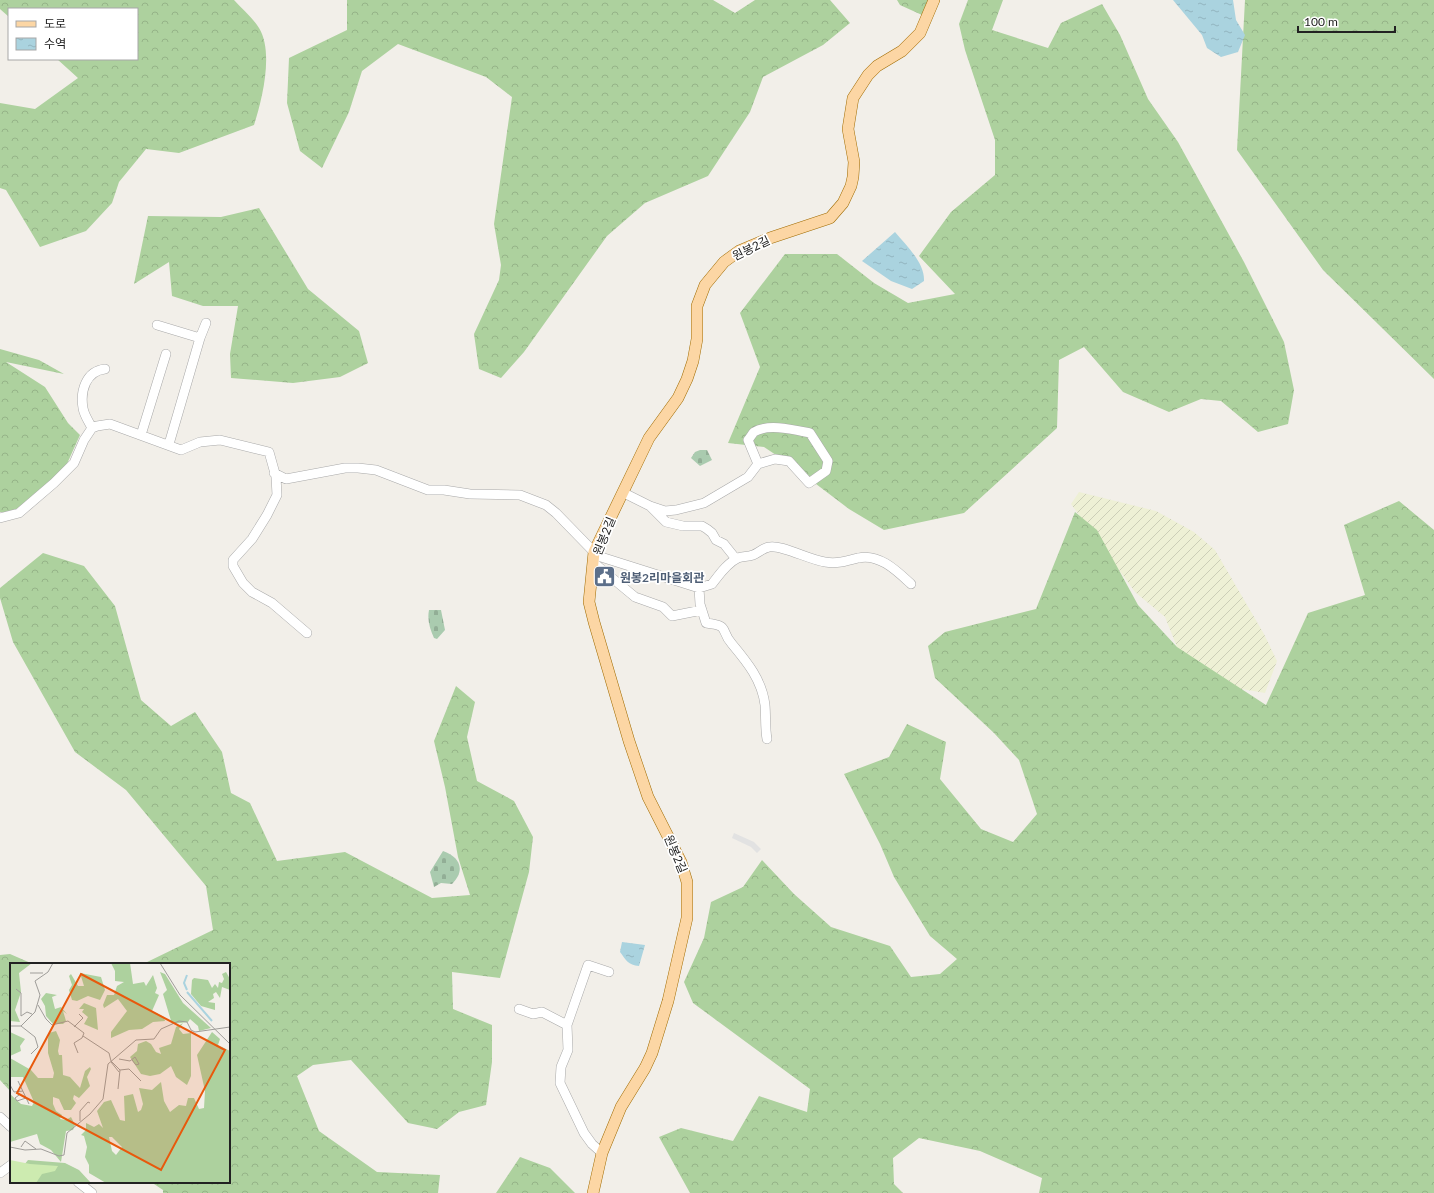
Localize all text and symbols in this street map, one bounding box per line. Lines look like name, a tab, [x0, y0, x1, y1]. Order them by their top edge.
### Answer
legend	[8, 8, 138, 60]
scale bar	[1298, 8, 1395, 34]
text: 100 m	[1304, 14, 1338, 29]
text: 도로	[44, 16, 66, 31]
text: 수역	[44, 36, 66, 51]
street label: 원봉2길	[730, 232, 772, 264]
street label: 원봉2길	[590, 515, 618, 557]
public building icon: 원봉2리마을회관	[592, 564, 618, 590]
place label: 원봉2리마을회관	[620, 570, 704, 585]
street label: 원봉2길	[661, 833, 691, 875]
inset map	[10, 963, 230, 1183]

